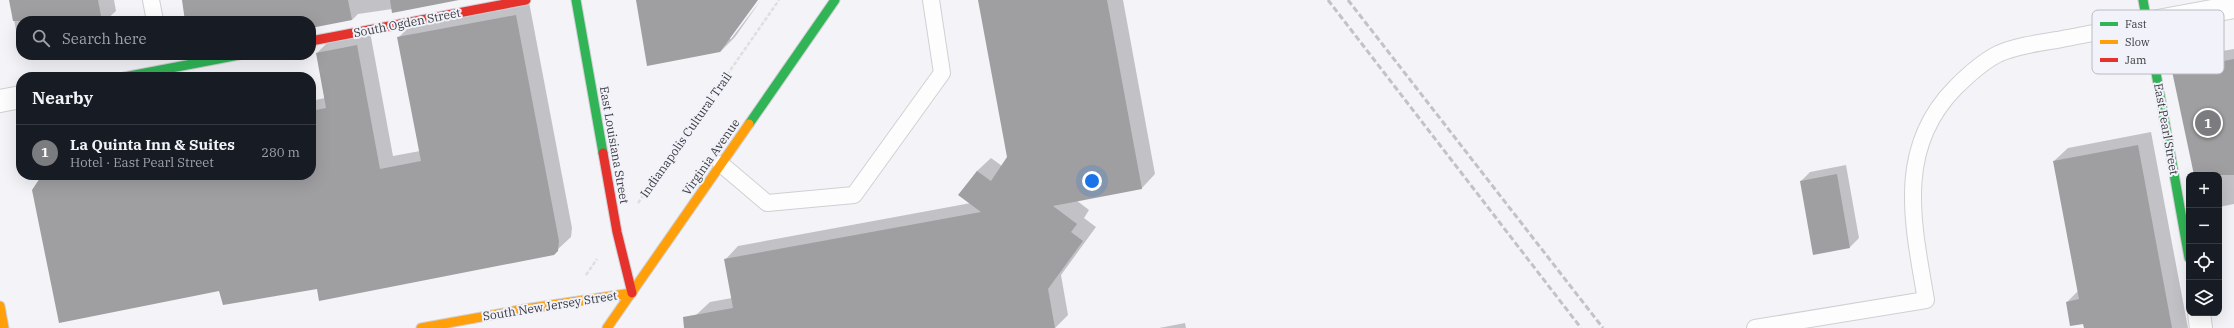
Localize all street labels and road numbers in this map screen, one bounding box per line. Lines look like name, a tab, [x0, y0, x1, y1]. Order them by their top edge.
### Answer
street label: South Ogden Street	[352, 5, 462, 40]
street label: Indianapolis Cultural Trail	[637, 69, 735, 200]
street label: East Pearl Street	[2151, 82, 2182, 176]
street label: East Louisiana Street	[597, 85, 632, 205]
street label: Virginia Avenue	[679, 116, 743, 198]
street label: South New Jersey Street	[482, 287, 618, 324]

